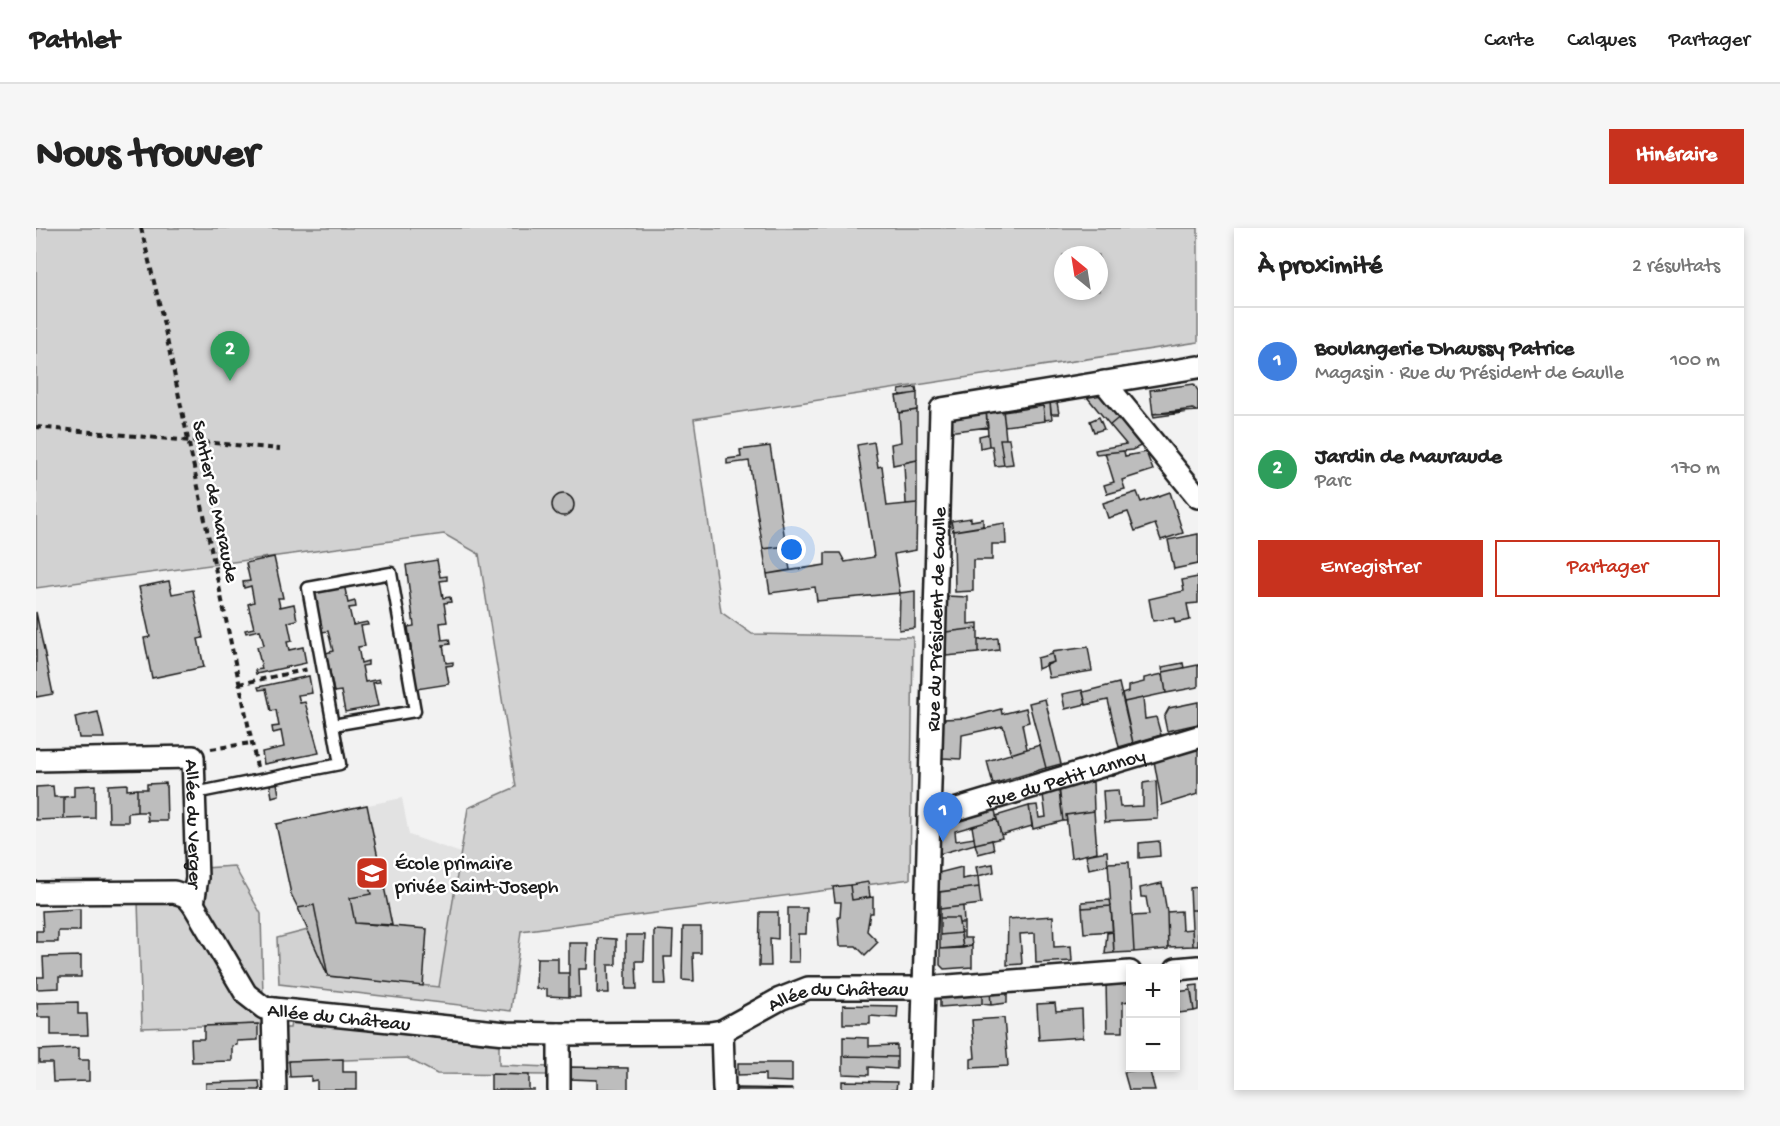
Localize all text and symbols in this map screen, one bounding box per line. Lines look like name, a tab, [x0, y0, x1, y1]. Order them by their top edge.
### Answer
text: Pathlet	[30, 25, 120, 58]
text: Carte	[1484, 29, 1534, 54]
text: Calques	[1567, 29, 1636, 54]
text: Partager	[1669, 29, 1750, 54]
button: Itinéraire	[1609, 129, 1744, 184]
text: Nous trouver	[36, 132, 259, 181]
north arrow	[1054, 246, 1108, 300]
text: À proximité	[1258, 252, 1382, 283]
text: 2 résultats	[1632, 256, 1720, 279]
pin: 2	[210, 332, 250, 381]
text: Boulangerie Dhaussy Patrice	[1315, 337, 1574, 363]
text: 1	[1273, 350, 1282, 373]
text: 100 m	[1670, 350, 1720, 373]
text: Magasin · Rue du Président de Gaulle	[1315, 363, 1624, 386]
street label: Sentier de Maraude	[185, 419, 242, 586]
text: Jardin de Mauraude	[1315, 445, 1502, 471]
text: 2	[1273, 458, 1282, 481]
text: 170 m	[1671, 458, 1720, 481]
text: Parc	[1315, 471, 1351, 494]
street label: Rue du Président de Gaulle	[924, 506, 953, 732]
your location	[777, 535, 806, 564]
button: Enregistrer	[1258, 540, 1483, 597]
button: Partager	[1495, 540, 1720, 597]
street label: Rue du Petit Lannoy	[984, 745, 1149, 815]
street label: Allée du Verger	[178, 759, 205, 892]
pin: 1	[924, 792, 962, 842]
place label: École primaire privée Saint-Joseph	[394, 853, 559, 900]
school or university icon: École primaire privée Saint-Joseph	[354, 855, 390, 891]
map controls	[1126, 964, 1180, 1072]
button: +	[1126, 964, 1180, 1018]
street label: Allée du Château	[765, 980, 909, 1019]
street label: Allée du Château	[266, 1000, 412, 1038]
button: −	[1126, 1018, 1180, 1072]

